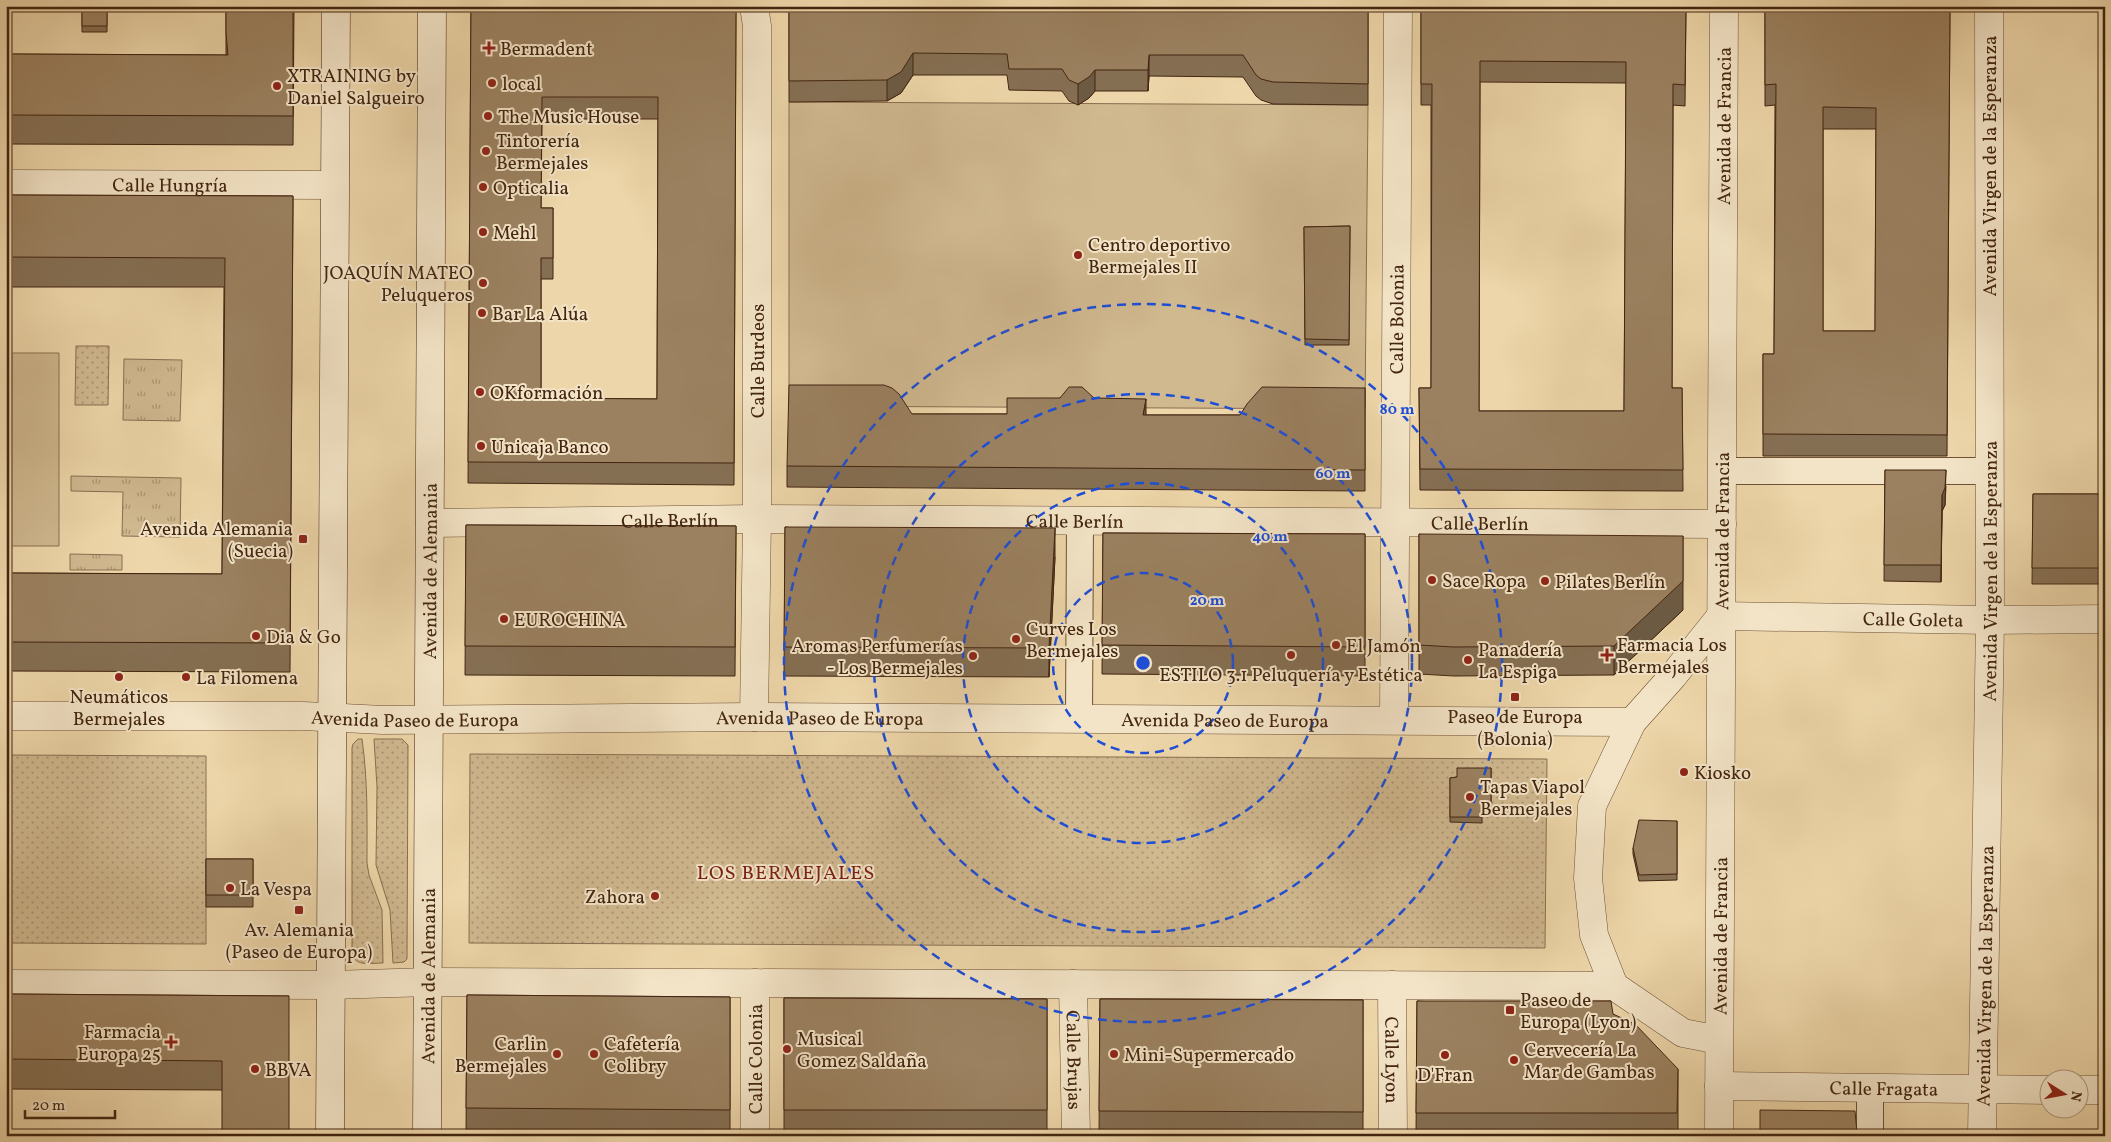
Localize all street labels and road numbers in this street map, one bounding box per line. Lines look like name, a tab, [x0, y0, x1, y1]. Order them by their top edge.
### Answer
street label: Avenida Virgen de la Esperanza	[1978, 36, 2004, 296]
street label: Avenida de Francia	[1712, 47, 1739, 205]
street label: Calle Hungría	[112, 173, 228, 200]
street label: Calle Bolonia	[1385, 264, 1412, 374]
street label: Calle Burdeos	[746, 304, 772, 418]
street label: Avenida Virgen de la Esperanza	[1978, 441, 2005, 702]
street label: Avenida de Francia	[1710, 452, 1737, 610]
street label: Avenida de Alemania	[418, 483, 445, 659]
street label: Calle Berlín	[621, 508, 719, 536]
street label: Calle Berlín	[1026, 509, 1124, 536]
street label: Calle Berlín	[1431, 511, 1529, 538]
street label: Calle Goleta	[1863, 607, 1964, 635]
street label: Avenida Paseo de Europa	[310, 705, 519, 735]
street label: Avenida Paseo de Europa	[716, 706, 924, 733]
street label: Avenida Paseo de Europa	[1121, 708, 1329, 735]
street label: Avenida Virgen de la Esperanza	[1971, 845, 2002, 1107]
street label: Avenida de Francia	[1709, 857, 1735, 1015]
street label: Avenida de Alemania	[416, 888, 443, 1064]
street label: Calle Colonia	[744, 1004, 770, 1114]
street label: Calle Brujas	[1059, 1010, 1086, 1110]
street label: Calle Lyon	[1377, 1016, 1404, 1104]
street label: Calle Fragata	[1829, 1076, 1938, 1104]

